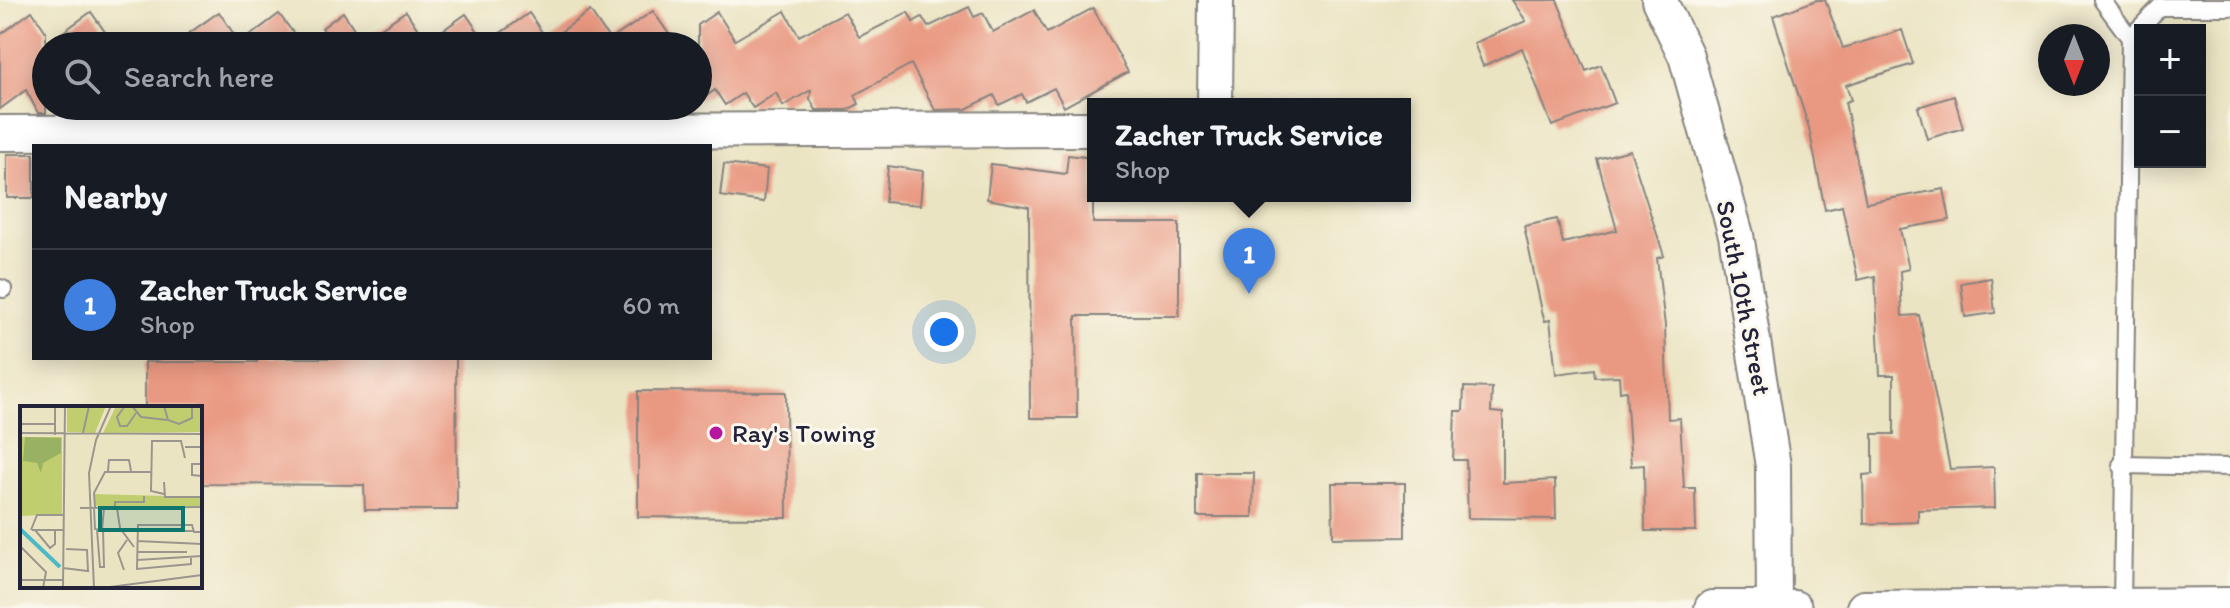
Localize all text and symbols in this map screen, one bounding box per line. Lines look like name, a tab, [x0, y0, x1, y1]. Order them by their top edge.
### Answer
north arrow	[2038, 24, 2110, 96]
map controls	[2134, 24, 2206, 168]
button: +	[2134, 24, 2206, 96]
search box	[32, 32, 712, 120]
icon: search	[60, 54, 104, 98]
text: Search here	[124, 58, 274, 95]
button: −	[2134, 96, 2206, 168]
popup	[1087, 98, 1411, 202]
text: Zacher Truck Service	[1115, 116, 1383, 153]
text: Shop	[1115, 153, 1170, 185]
text: Nearby	[64, 176, 167, 217]
street label: South 10th Street	[1709, 198, 1779, 398]
pin: 1	[1223, 228, 1275, 294]
text: Zacher Truck Service	[140, 271, 407, 308]
text: 1	[84, 289, 96, 321]
text: 60 m	[623, 289, 680, 321]
text: Shop	[140, 308, 195, 340]
your location	[924, 312, 964, 352]
inset map	[20, 406, 202, 588]
place label: Ray's Towing	[732, 417, 876, 449]
marker: Ray's Towing	[707, 424, 725, 442]

